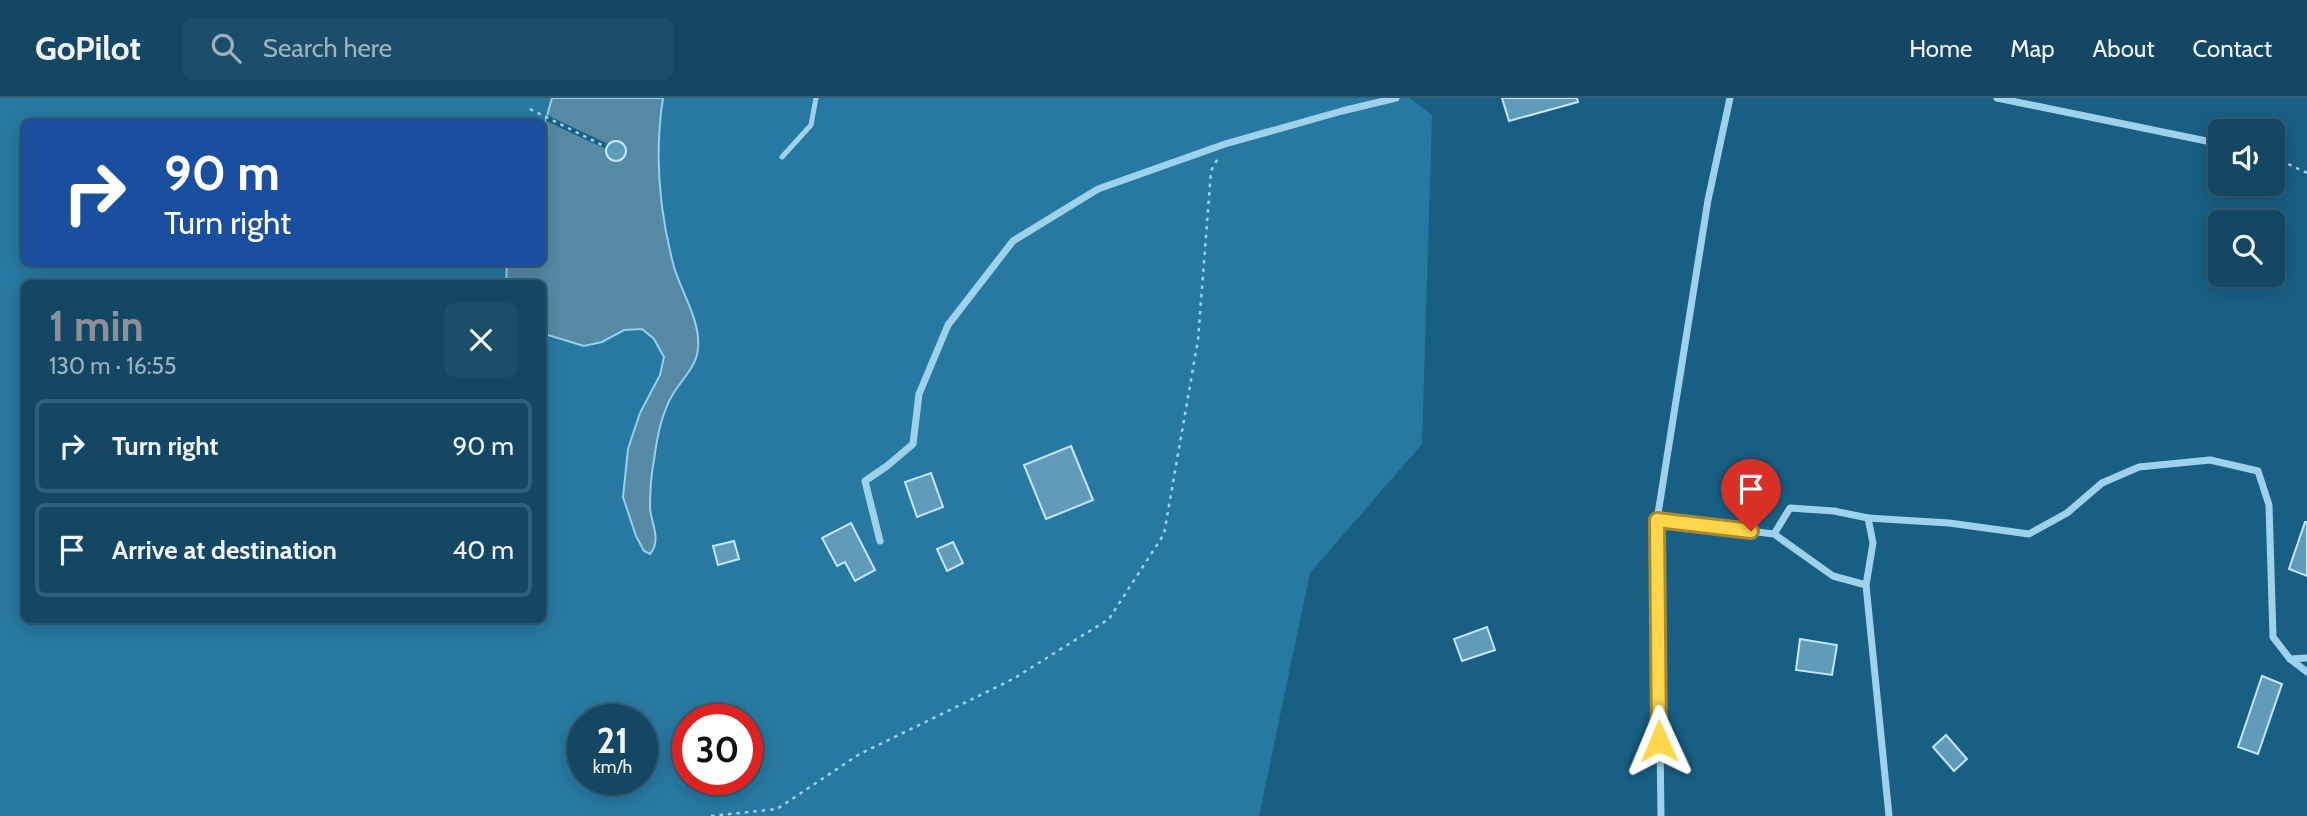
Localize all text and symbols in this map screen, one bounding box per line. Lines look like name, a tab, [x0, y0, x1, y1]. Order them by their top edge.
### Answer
search box	[183, 17, 673, 80]
text: GoPilot	[35, 28, 141, 68]
icon: search	[207, 29, 245, 67]
text: Search here	[263, 32, 392, 64]
text: Home	[1909, 34, 1972, 63]
text: Map	[2010, 34, 2055, 63]
text: About	[2093, 34, 2155, 63]
text: Contact	[2193, 34, 2272, 63]
map controls	[2208, 119, 2285, 287]
button: sound	[2208, 119, 2285, 196]
text: 90 m	[164, 143, 280, 202]
icon: right	[49, 147, 140, 238]
text: Turn right	[164, 203, 291, 242]
button: search	[2208, 210, 2285, 287]
text: 1 min	[49, 300, 144, 352]
button: close	[444, 303, 518, 377]
text: 130 m · 16:55	[49, 352, 176, 380]
icon: right	[53, 427, 91, 465]
text: Turn right	[112, 430, 218, 462]
text: 90 m	[452, 430, 514, 462]
pin	[1721, 459, 1781, 531]
icon: arrive	[1732, 470, 1770, 508]
icon: arrive	[53, 531, 91, 569]
text: Arrive at destination	[112, 534, 337, 566]
text: 40 m	[452, 534, 514, 566]
speed limit sign: 30	[672, 704, 763, 795]
position arrow	[1622, 704, 1696, 778]
text: 21	[597, 719, 628, 762]
text: km/h	[593, 756, 632, 778]

